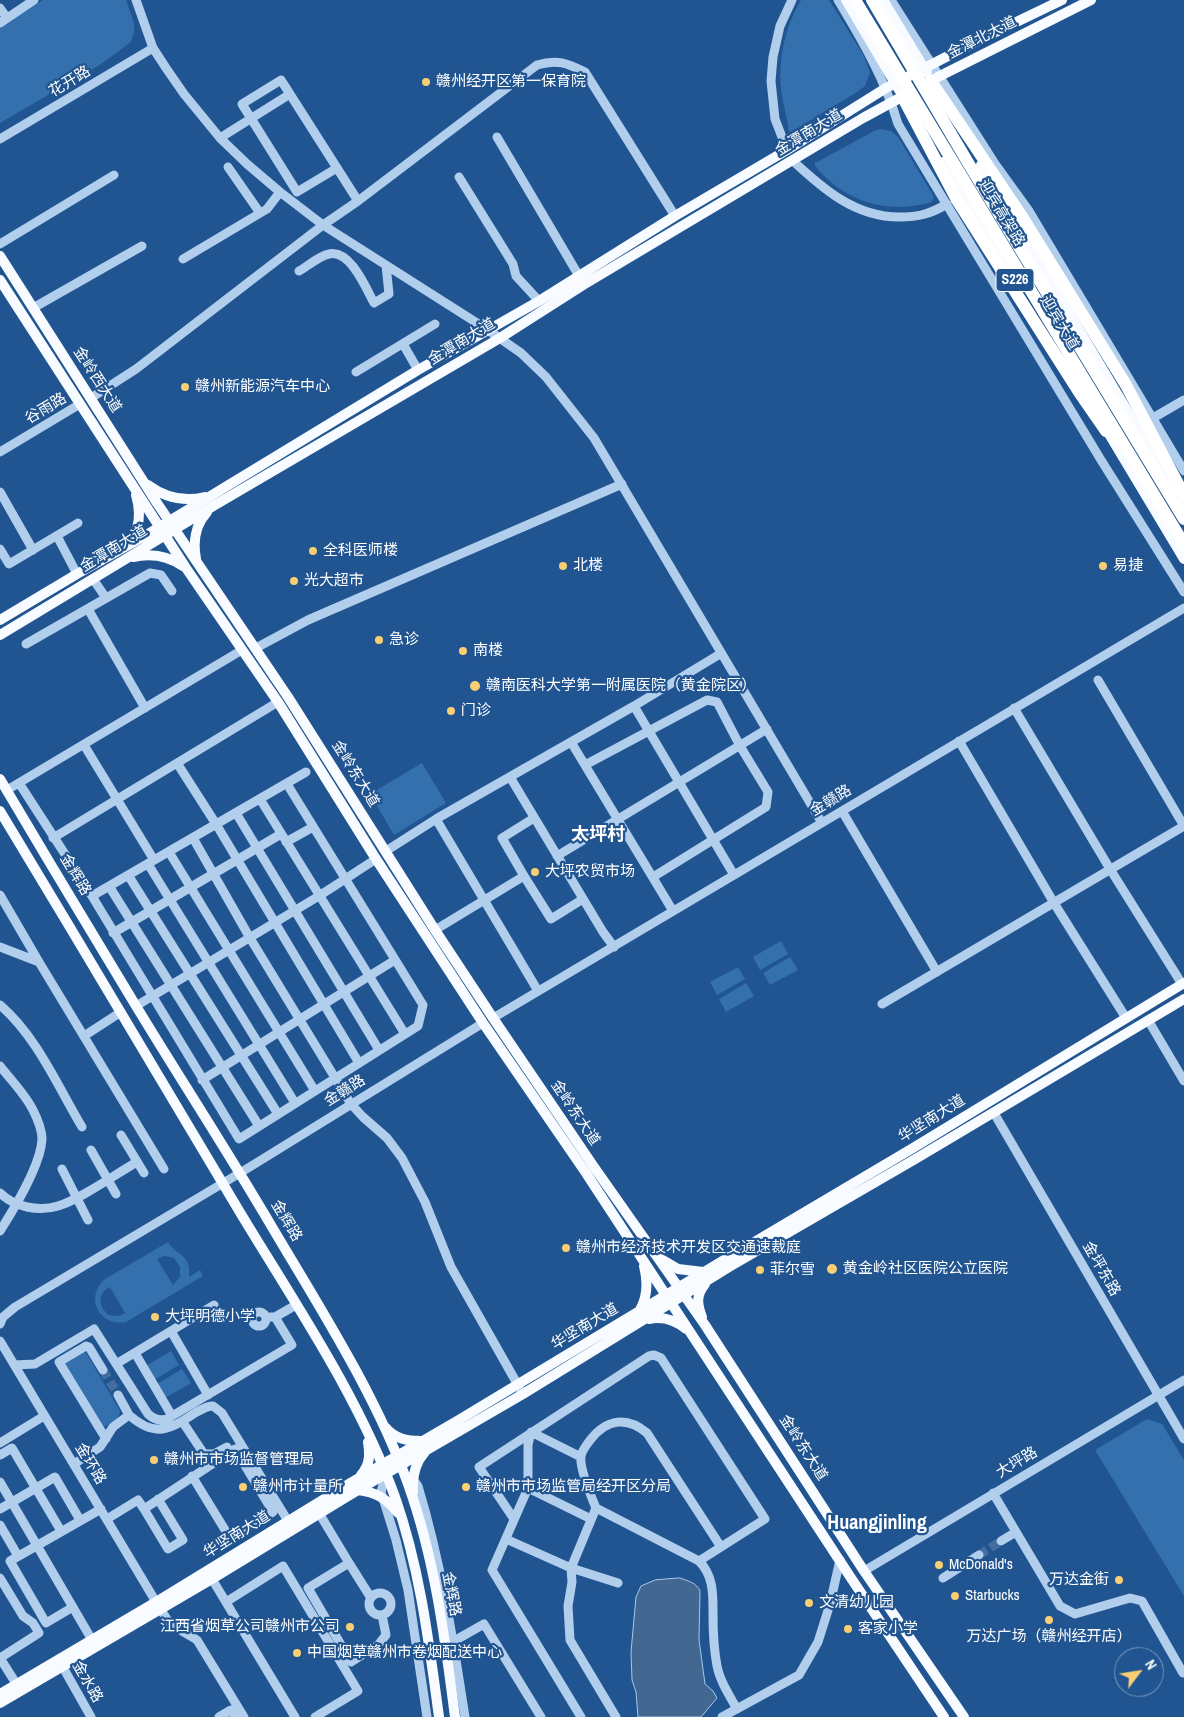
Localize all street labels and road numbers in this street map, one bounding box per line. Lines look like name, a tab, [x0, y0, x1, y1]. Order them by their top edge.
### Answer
street label: 金潭北大道	[945, 13, 1019, 63]
street label: 花开路	[46, 63, 94, 101]
street label: 金潭南大道	[772, 106, 846, 160]
street label: 迎宾高架路	[974, 176, 1028, 250]
road number: S226	[996, 268, 1034, 292]
street label: 迎宾大道	[1036, 293, 1082, 353]
street label: 金潭南大道	[425, 315, 499, 369]
street label: 金岭西大道	[69, 344, 125, 416]
street label: 谷雨路	[22, 390, 70, 428]
street label: 金潭南大道	[77, 522, 151, 576]
street label: 金岭东大道	[327, 737, 383, 811]
street label: 金赣路	[807, 782, 855, 820]
street label: 金辉路	[56, 851, 94, 899]
street label: 金赣路	[321, 1071, 369, 1111]
street label: 金岭东大道	[547, 1077, 603, 1149]
street label: 华坚南大道	[895, 1091, 969, 1147]
street label: 金辉路	[267, 1197, 305, 1245]
street label: 金坪东路	[1078, 1239, 1124, 1299]
street label: 华坚南大道	[548, 1300, 622, 1354]
street label: 金岭东大道	[775, 1412, 831, 1484]
street label: 金环路	[71, 1440, 109, 1488]
street label: 大坪路	[993, 1444, 1041, 1482]
street label: 华坚南大道	[200, 1507, 274, 1563]
street label: 金辉路	[438, 1570, 464, 1618]
street label: 金水路	[68, 1658, 106, 1706]

